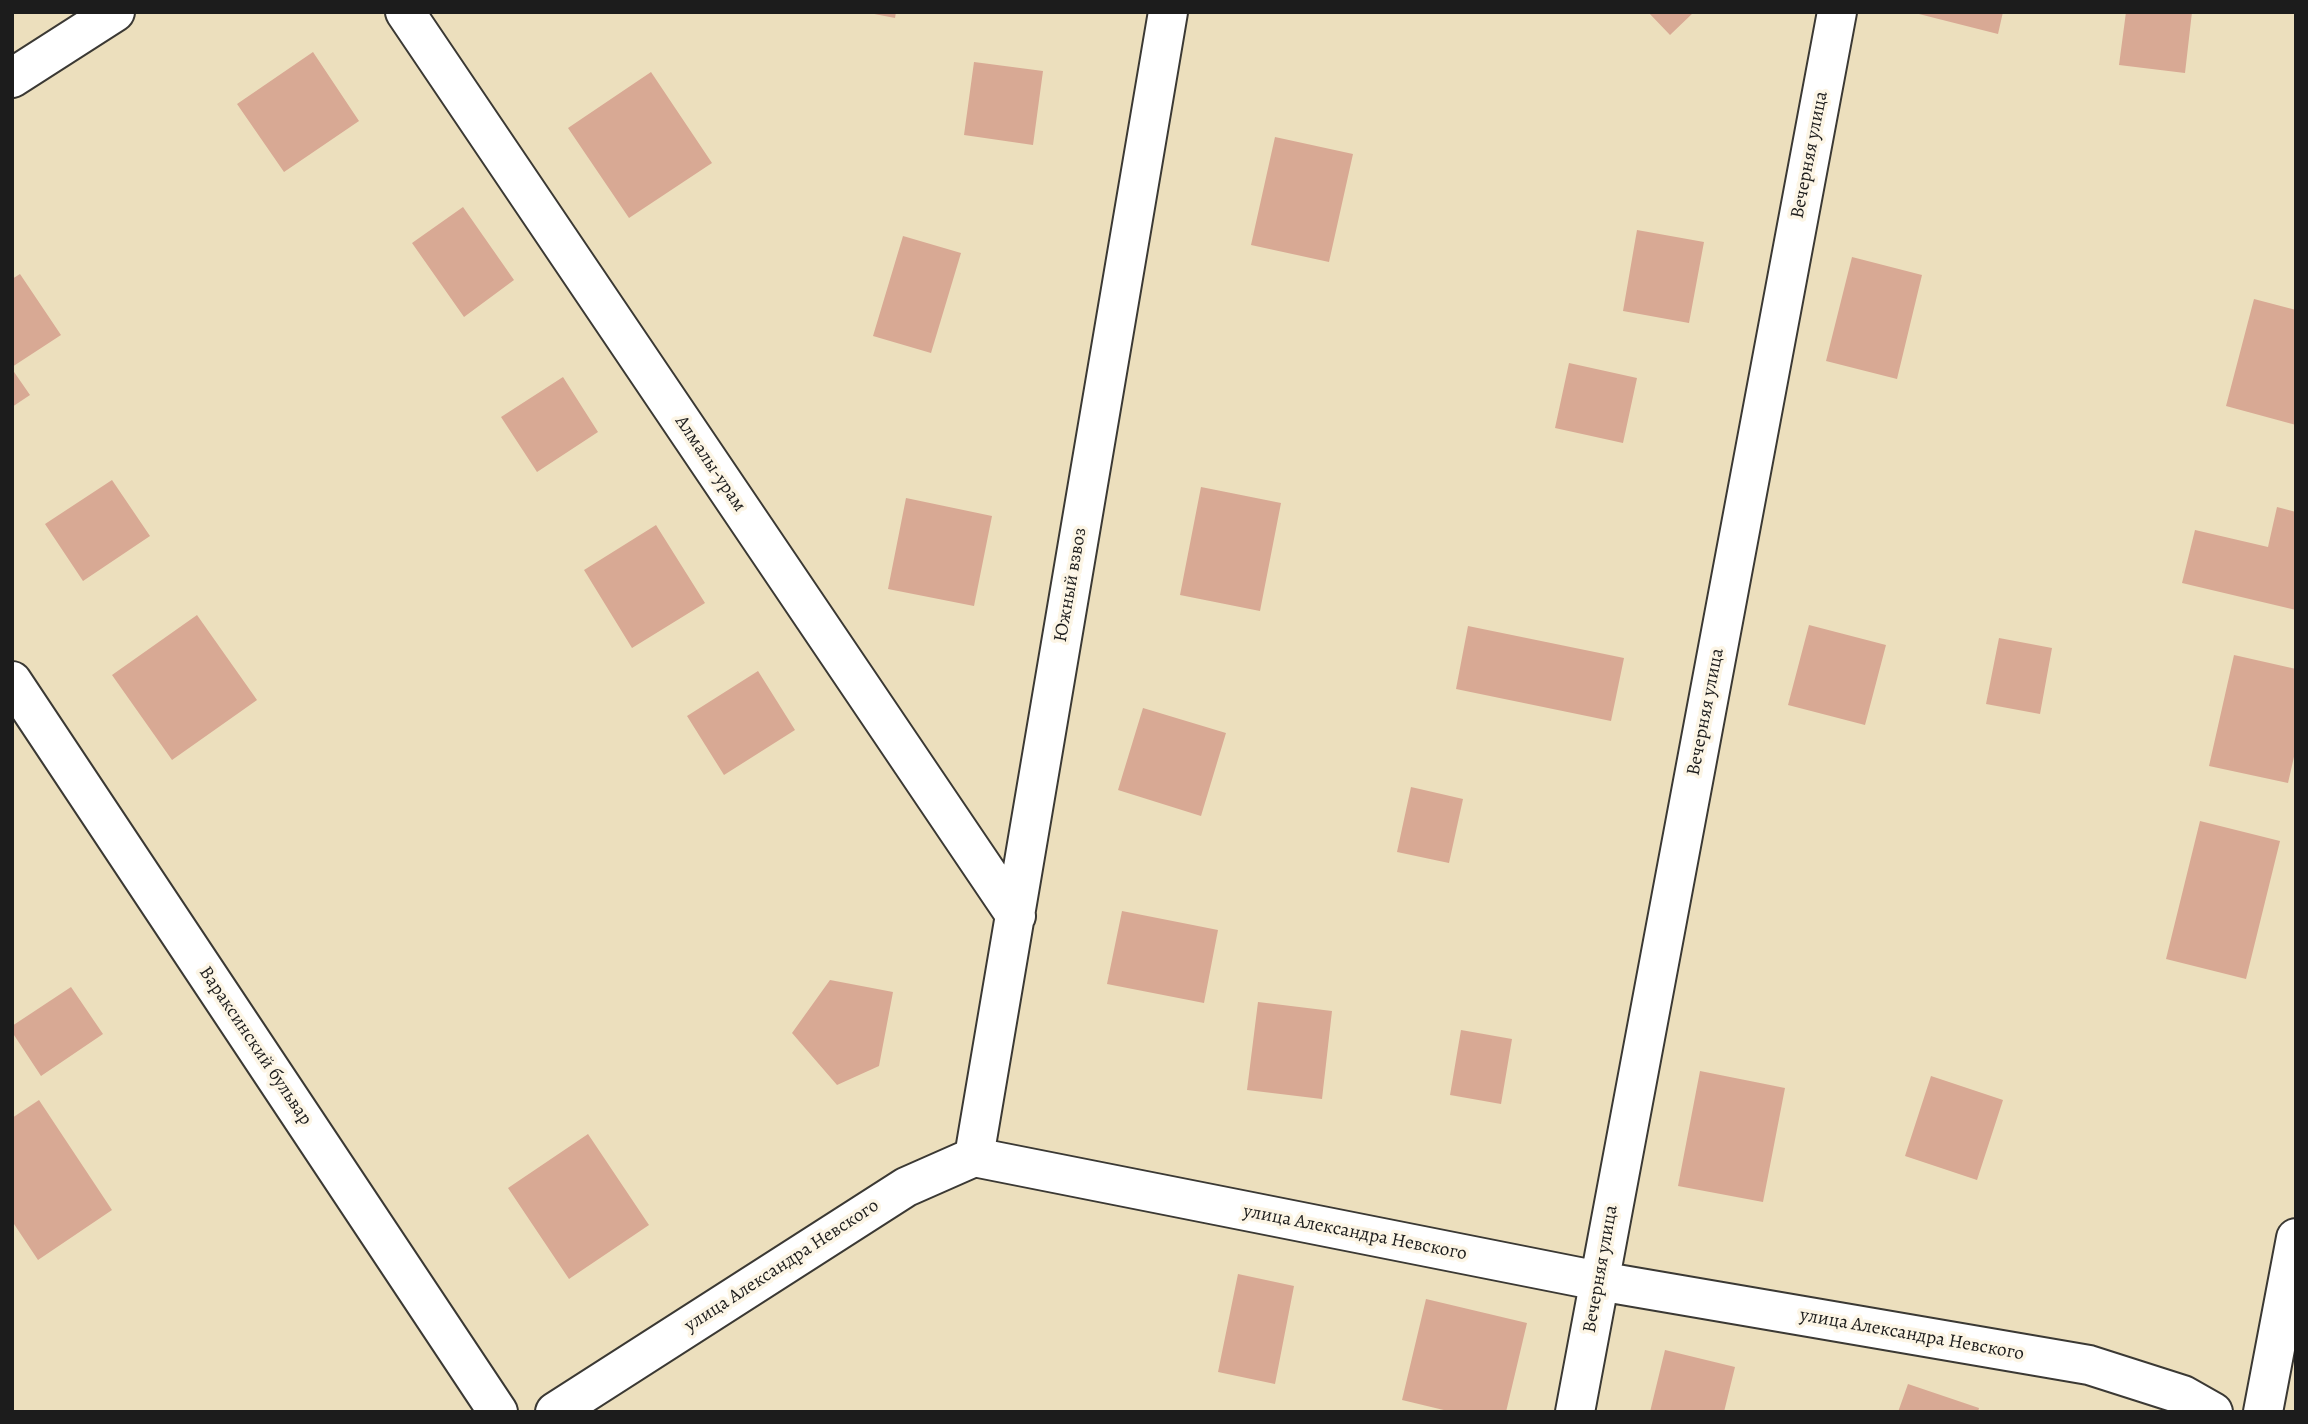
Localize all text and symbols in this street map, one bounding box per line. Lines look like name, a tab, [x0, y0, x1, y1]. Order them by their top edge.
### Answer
street label: Вечерняя улица	[1786, 89, 1834, 221]
street label: Алмалы-урам	[669, 412, 751, 516]
street label: Южный взвоз	[1050, 526, 1092, 644]
street label: Вечерняя улица	[1682, 646, 1730, 778]
street label: Вараксинский бульвар	[193, 962, 317, 1130]
street label: улица Александра Невского	[681, 1195, 883, 1337]
street label: улица Александра Невского	[1241, 1200, 1469, 1266]
street label: Вечерняя улица	[1579, 1203, 1623, 1335]
street label: улица Александра Невского	[1798, 1304, 2026, 1366]

